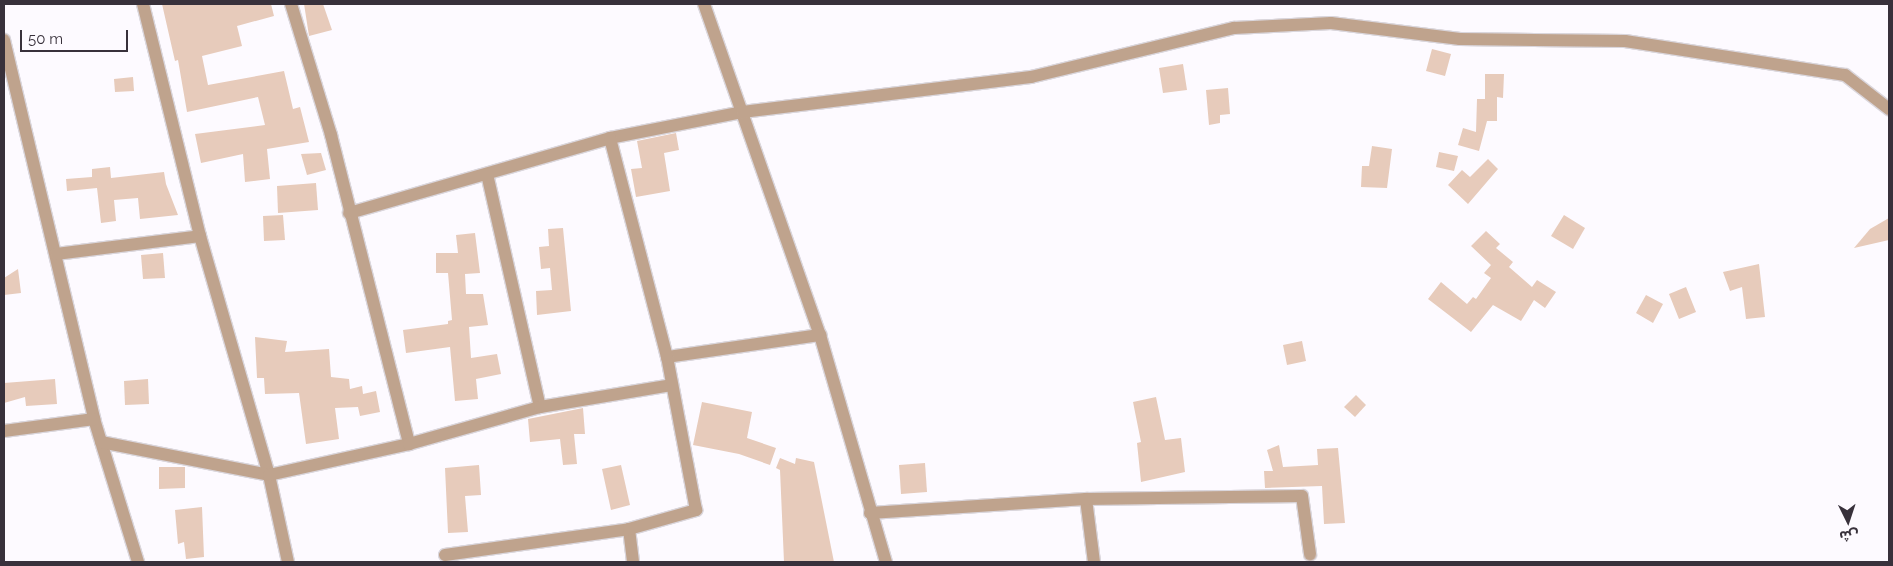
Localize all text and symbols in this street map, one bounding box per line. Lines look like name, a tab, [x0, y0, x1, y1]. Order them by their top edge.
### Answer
scale bar	[22, 20, 130, 52]
text: 50 m	[28, 30, 63, 48]
north arrow	[1823, 496, 1873, 546]
text: ش	[1839, 527, 1859, 545]

